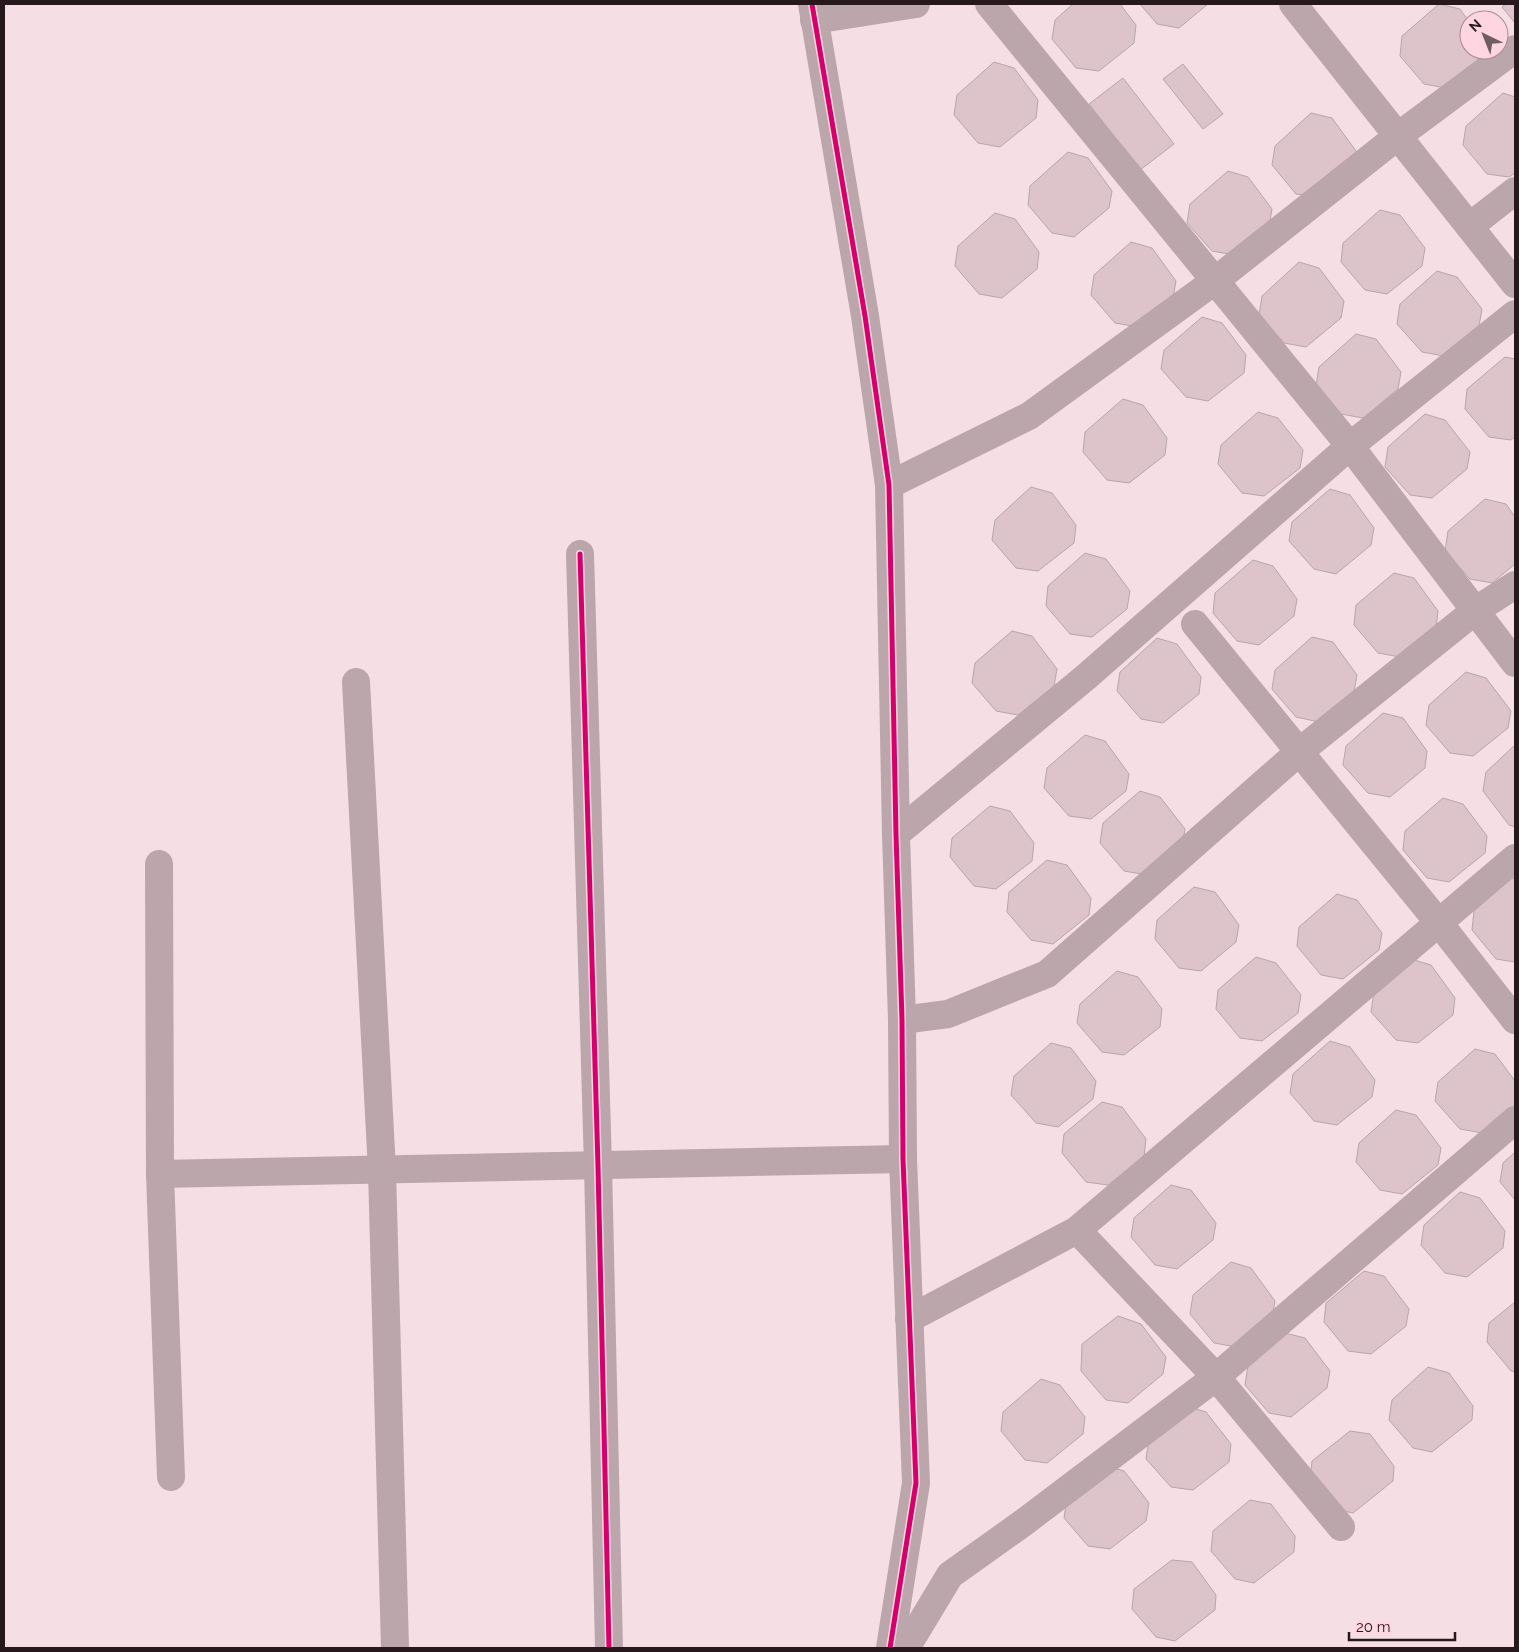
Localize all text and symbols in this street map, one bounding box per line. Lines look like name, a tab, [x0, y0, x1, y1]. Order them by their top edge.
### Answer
north arrow	[1459, 10, 1509, 60]
text: N	[1466, 16, 1484, 35]
scale bar	[1349, 1610, 1455, 1642]
text: 20 m	[1356, 1618, 1391, 1636]

